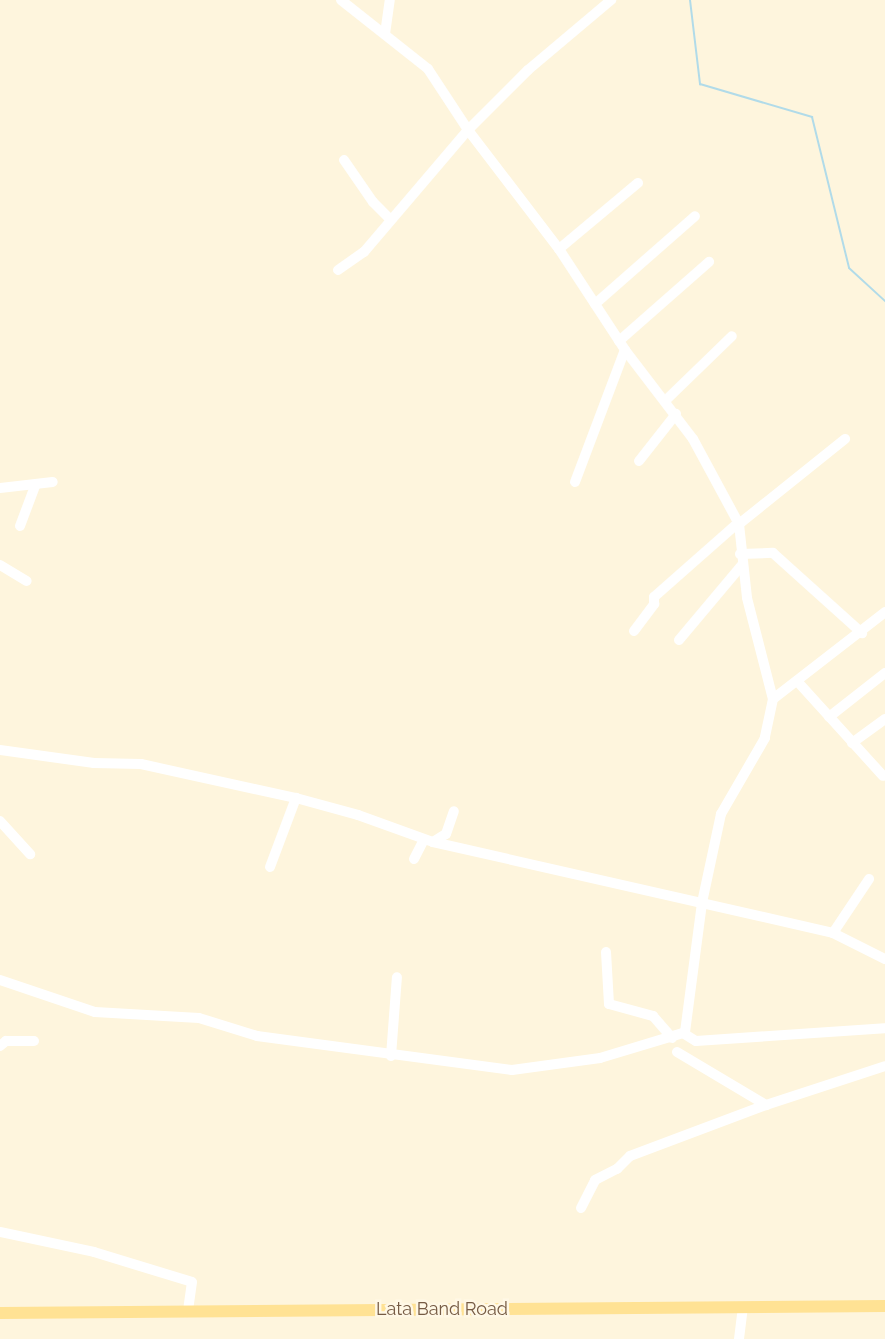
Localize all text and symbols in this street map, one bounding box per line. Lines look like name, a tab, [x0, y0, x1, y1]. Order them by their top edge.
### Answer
street label: Lata Band Road	[376, 1298, 508, 1320]

